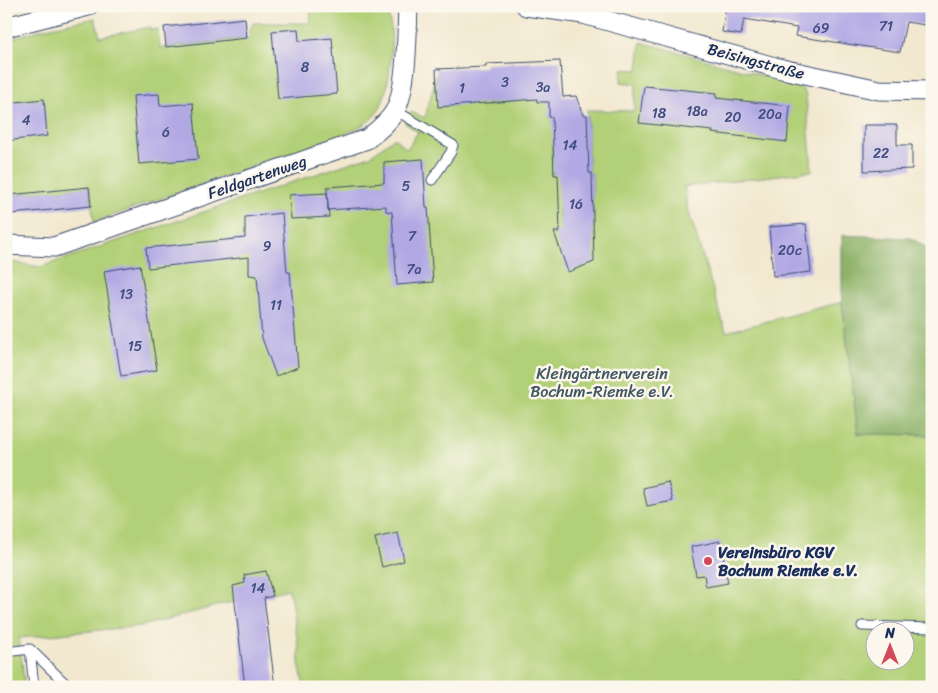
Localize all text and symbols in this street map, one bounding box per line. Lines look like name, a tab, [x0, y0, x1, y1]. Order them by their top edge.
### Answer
house number: 71	[879, 14, 893, 39]
house number: 69	[813, 16, 830, 41]
street label: Beisingstraße	[704, 34, 808, 88]
house number: 8	[301, 55, 310, 80]
house number: 3	[501, 70, 509, 95]
house number: 3a	[536, 75, 550, 100]
house number: 1	[459, 76, 465, 101]
house number: 18a	[686, 99, 708, 124]
house number: 18	[652, 101, 667, 126]
house number: 20a	[758, 102, 782, 127]
house number: 20	[725, 105, 742, 130]
house number: 4	[22, 108, 31, 133]
house number: 6	[162, 120, 170, 145]
house number: 14	[563, 133, 578, 158]
house number: 22	[873, 141, 889, 166]
street label: Feldgartenweg	[203, 146, 311, 208]
house number: 5	[402, 174, 411, 199]
house number: 16	[569, 192, 583, 217]
house number: 7	[408, 224, 417, 249]
house number: 9	[263, 234, 272, 259]
house number: 20c	[778, 238, 802, 263]
house number: 7a	[406, 257, 422, 282]
house number: 13	[119, 282, 133, 307]
house number: 11	[270, 293, 282, 318]
house number: 15	[128, 334, 143, 359]
park label: Kleingärtnerverein Bochum-Riemke e.V.	[530, 359, 674, 406]
place label: Vereinsbüro KGV Bochum Riemke e.V.	[718, 538, 858, 585]
marker: Vereinsbüro KGV Bochum Riemke e.V.	[702, 555, 714, 567]
house number: 14	[251, 576, 266, 601]
north arrow	[866, 620, 916, 670]
text: N	[884, 621, 895, 646]

